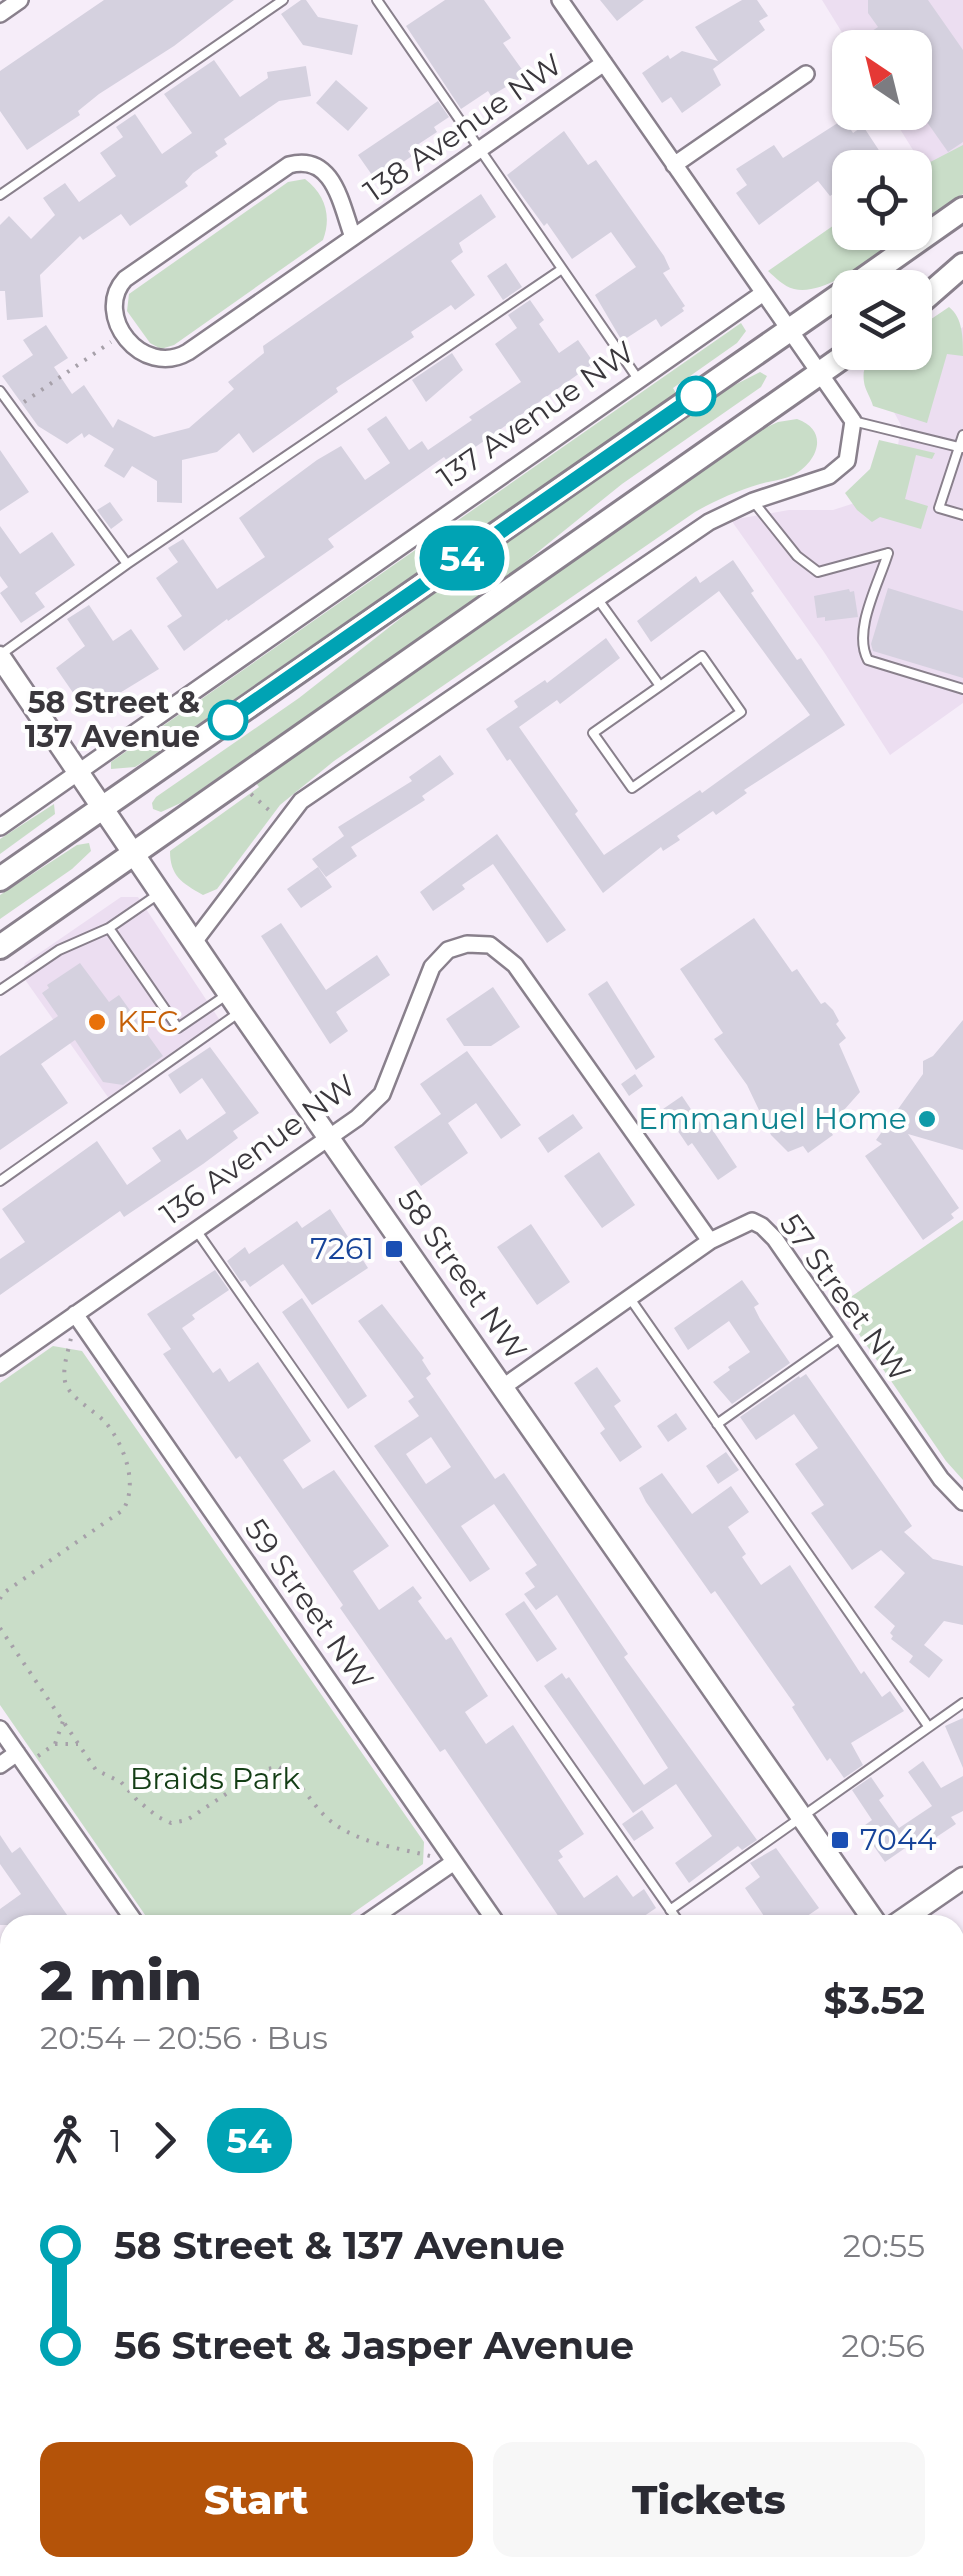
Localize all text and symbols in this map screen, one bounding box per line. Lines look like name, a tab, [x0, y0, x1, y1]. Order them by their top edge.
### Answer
north arrow	[832, 30, 932, 130]
map controls	[832, 30, 932, 370]
street label: 138 Avenue NW	[357, 46, 569, 210]
button: locate	[832, 150, 932, 250]
button: layers	[832, 270, 932, 370]
street label: 137 Avenue NW	[430, 333, 641, 496]
unlabelled marker	[677, 377, 715, 415]
line badge: 54	[417, 526, 507, 590]
text: 54	[440, 537, 484, 580]
place label: 58 Street & 137 Avenue	[25, 684, 200, 755]
marker: 58 Street & 137 Avenue	[209, 701, 247, 739]
place label: KFC	[117, 1003, 178, 1040]
marker: KFC	[86, 1011, 108, 1033]
street label: 136 Avenue NW	[153, 1066, 363, 1233]
place label: Emmanuel Home	[638, 1100, 907, 1137]
marker: Emmanuel Home	[916, 1108, 938, 1130]
street label: 58 Street NW	[390, 1182, 535, 1367]
street label: 57 Street NW	[772, 1207, 919, 1389]
place label: 7261	[310, 1230, 374, 1267]
marker: 7261	[383, 1238, 405, 1260]
street label: 59 Street NW	[237, 1512, 382, 1696]
park label: Braids Park	[130, 1760, 300, 1797]
place label: 7044	[860, 1821, 937, 1858]
marker: 7044	[829, 1829, 851, 1851]
text: 2 min	[40, 1947, 202, 2014]
text: $3.52	[824, 1977, 925, 2024]
text: 20:54 – 20:56 · Bus	[40, 2018, 328, 2057]
icon: walk	[40, 2113, 95, 2168]
icon: forward	[137, 2113, 192, 2168]
text: 54	[227, 2119, 272, 2162]
text: 1	[110, 2121, 122, 2160]
text: 58 Street & 137 Avenue	[114, 2222, 565, 2269]
text: 20:55	[843, 2226, 925, 2265]
text: 56 Street & Jasper Avenue	[114, 2322, 634, 2369]
text: 20:56	[841, 2326, 925, 2365]
button: Start	[40, 2442, 473, 2557]
button: Tickets	[493, 2442, 925, 2557]

